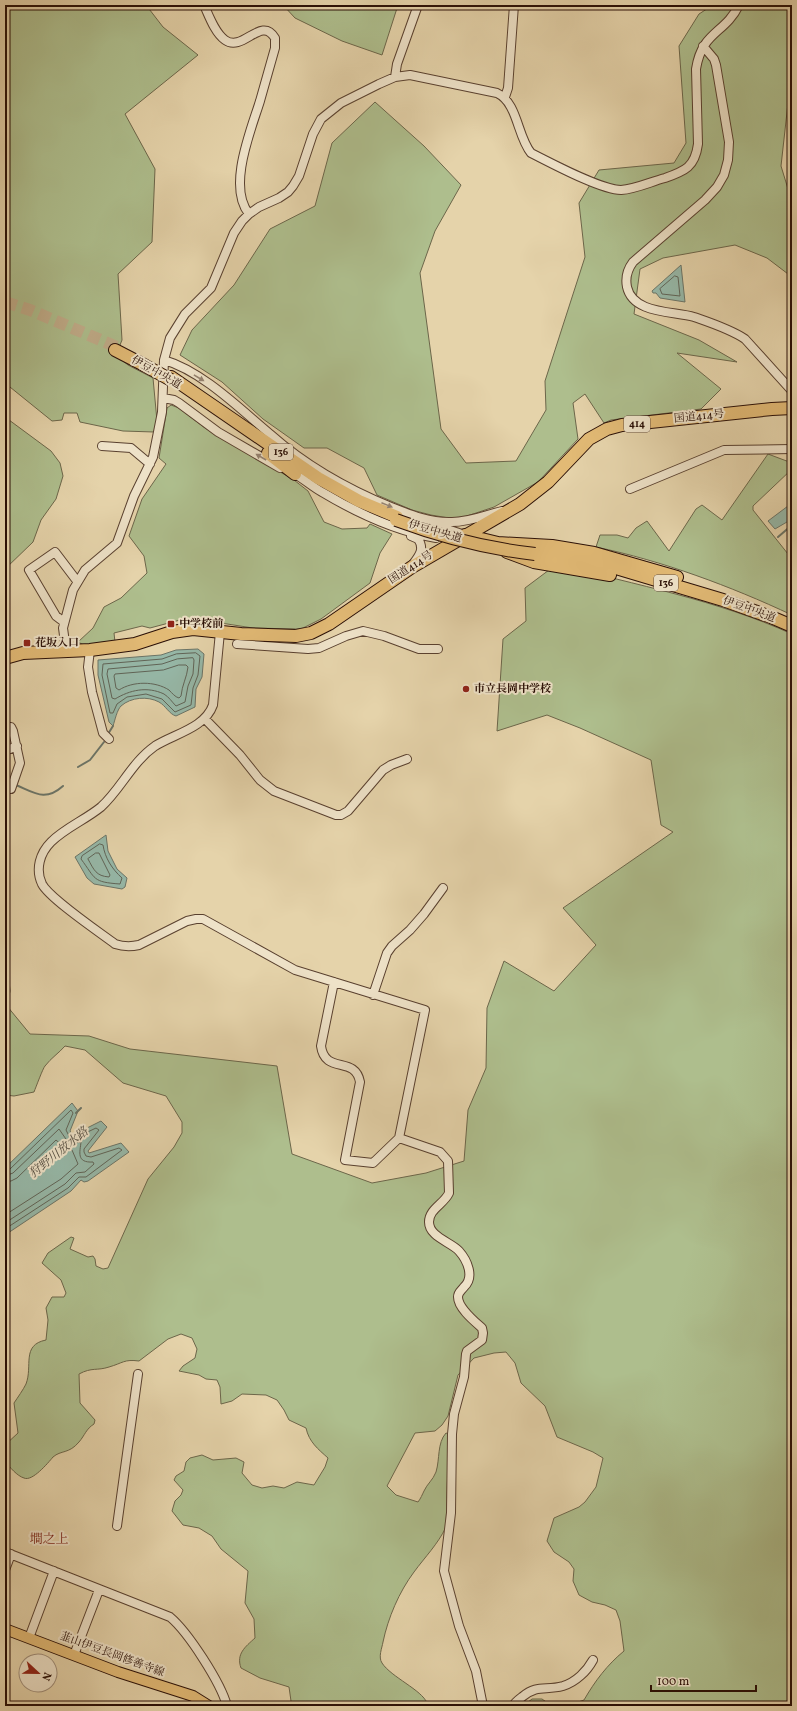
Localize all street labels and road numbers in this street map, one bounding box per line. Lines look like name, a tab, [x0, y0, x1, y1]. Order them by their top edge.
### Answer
street label: 伊豆中央道	[128, 353, 184, 393]
street label: 国道414号	[673, 407, 725, 427]
road number: 414	[624, 416, 650, 432]
road number: 136	[269, 444, 293, 460]
street label: 伊豆中央道	[406, 517, 464, 547]
street label: 国道414号	[386, 548, 436, 588]
road number: 136	[654, 575, 678, 591]
street label: 伊豆中央道	[721, 594, 777, 626]
street label: 韮山伊豆長岡修善寺線	[58, 1629, 166, 1681]

